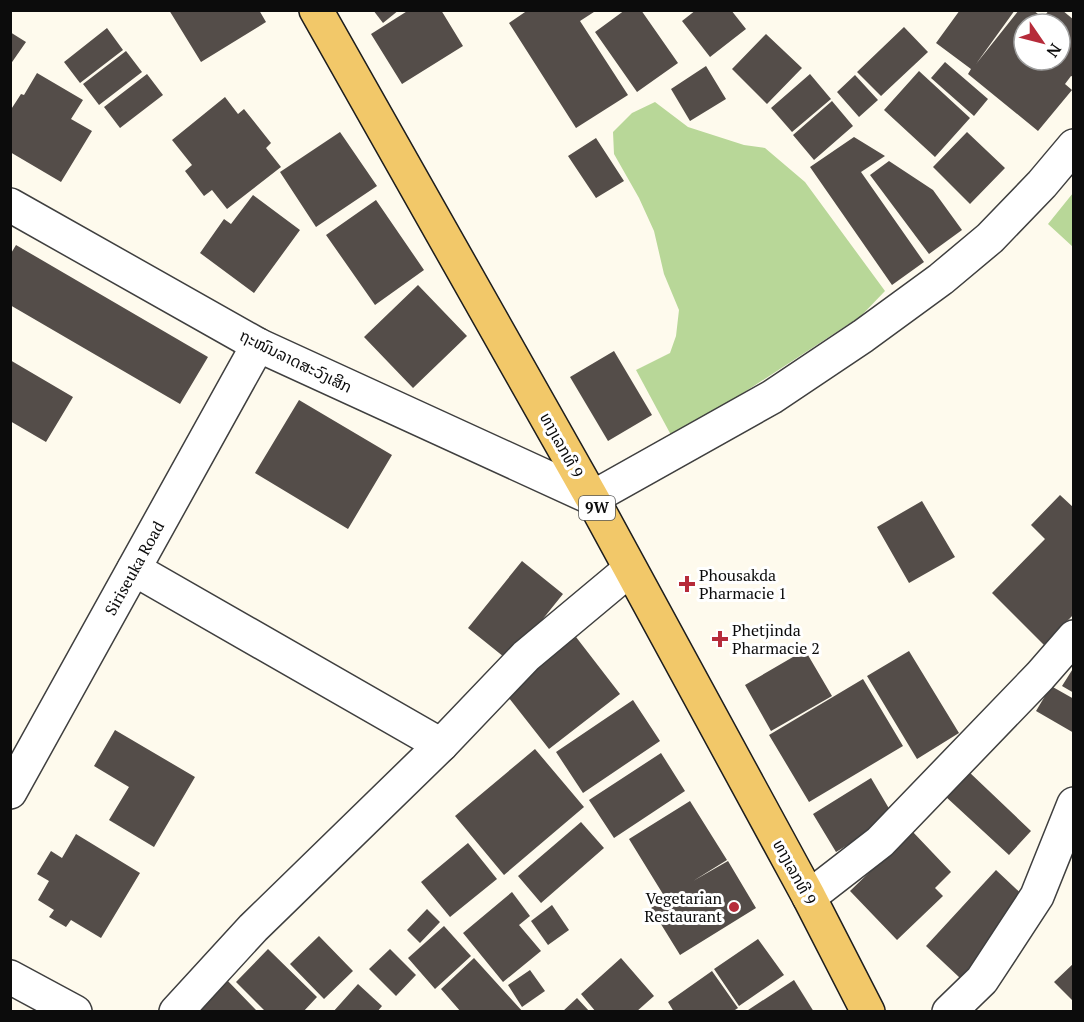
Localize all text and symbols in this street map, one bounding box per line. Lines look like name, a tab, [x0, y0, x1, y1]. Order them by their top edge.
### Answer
north arrow	[1012, 12, 1072, 72]
text: N	[1042, 39, 1067, 62]
street label: ຖະໜົນລາດສະວົງເສິກ	[236, 324, 356, 398]
street label: ທາງເລກທີ 9	[535, 409, 589, 481]
road number: 9W	[579, 496, 615, 520]
street label: Siriseuka Road	[99, 517, 169, 619]
place label: Phousakda Pharmacie 1	[699, 564, 787, 604]
marker: Phousakda Pharmacie 1	[680, 577, 694, 591]
place label: Phetjinda Pharmacie 2	[732, 619, 820, 659]
marker: Phetjinda Pharmacie 2	[713, 632, 727, 646]
street label: ທາງເລກທີ 9	[768, 836, 822, 908]
place label: Vegetarian Restaurant	[644, 887, 722, 927]
marker: Vegetarian Restaurant	[727, 900, 741, 914]

